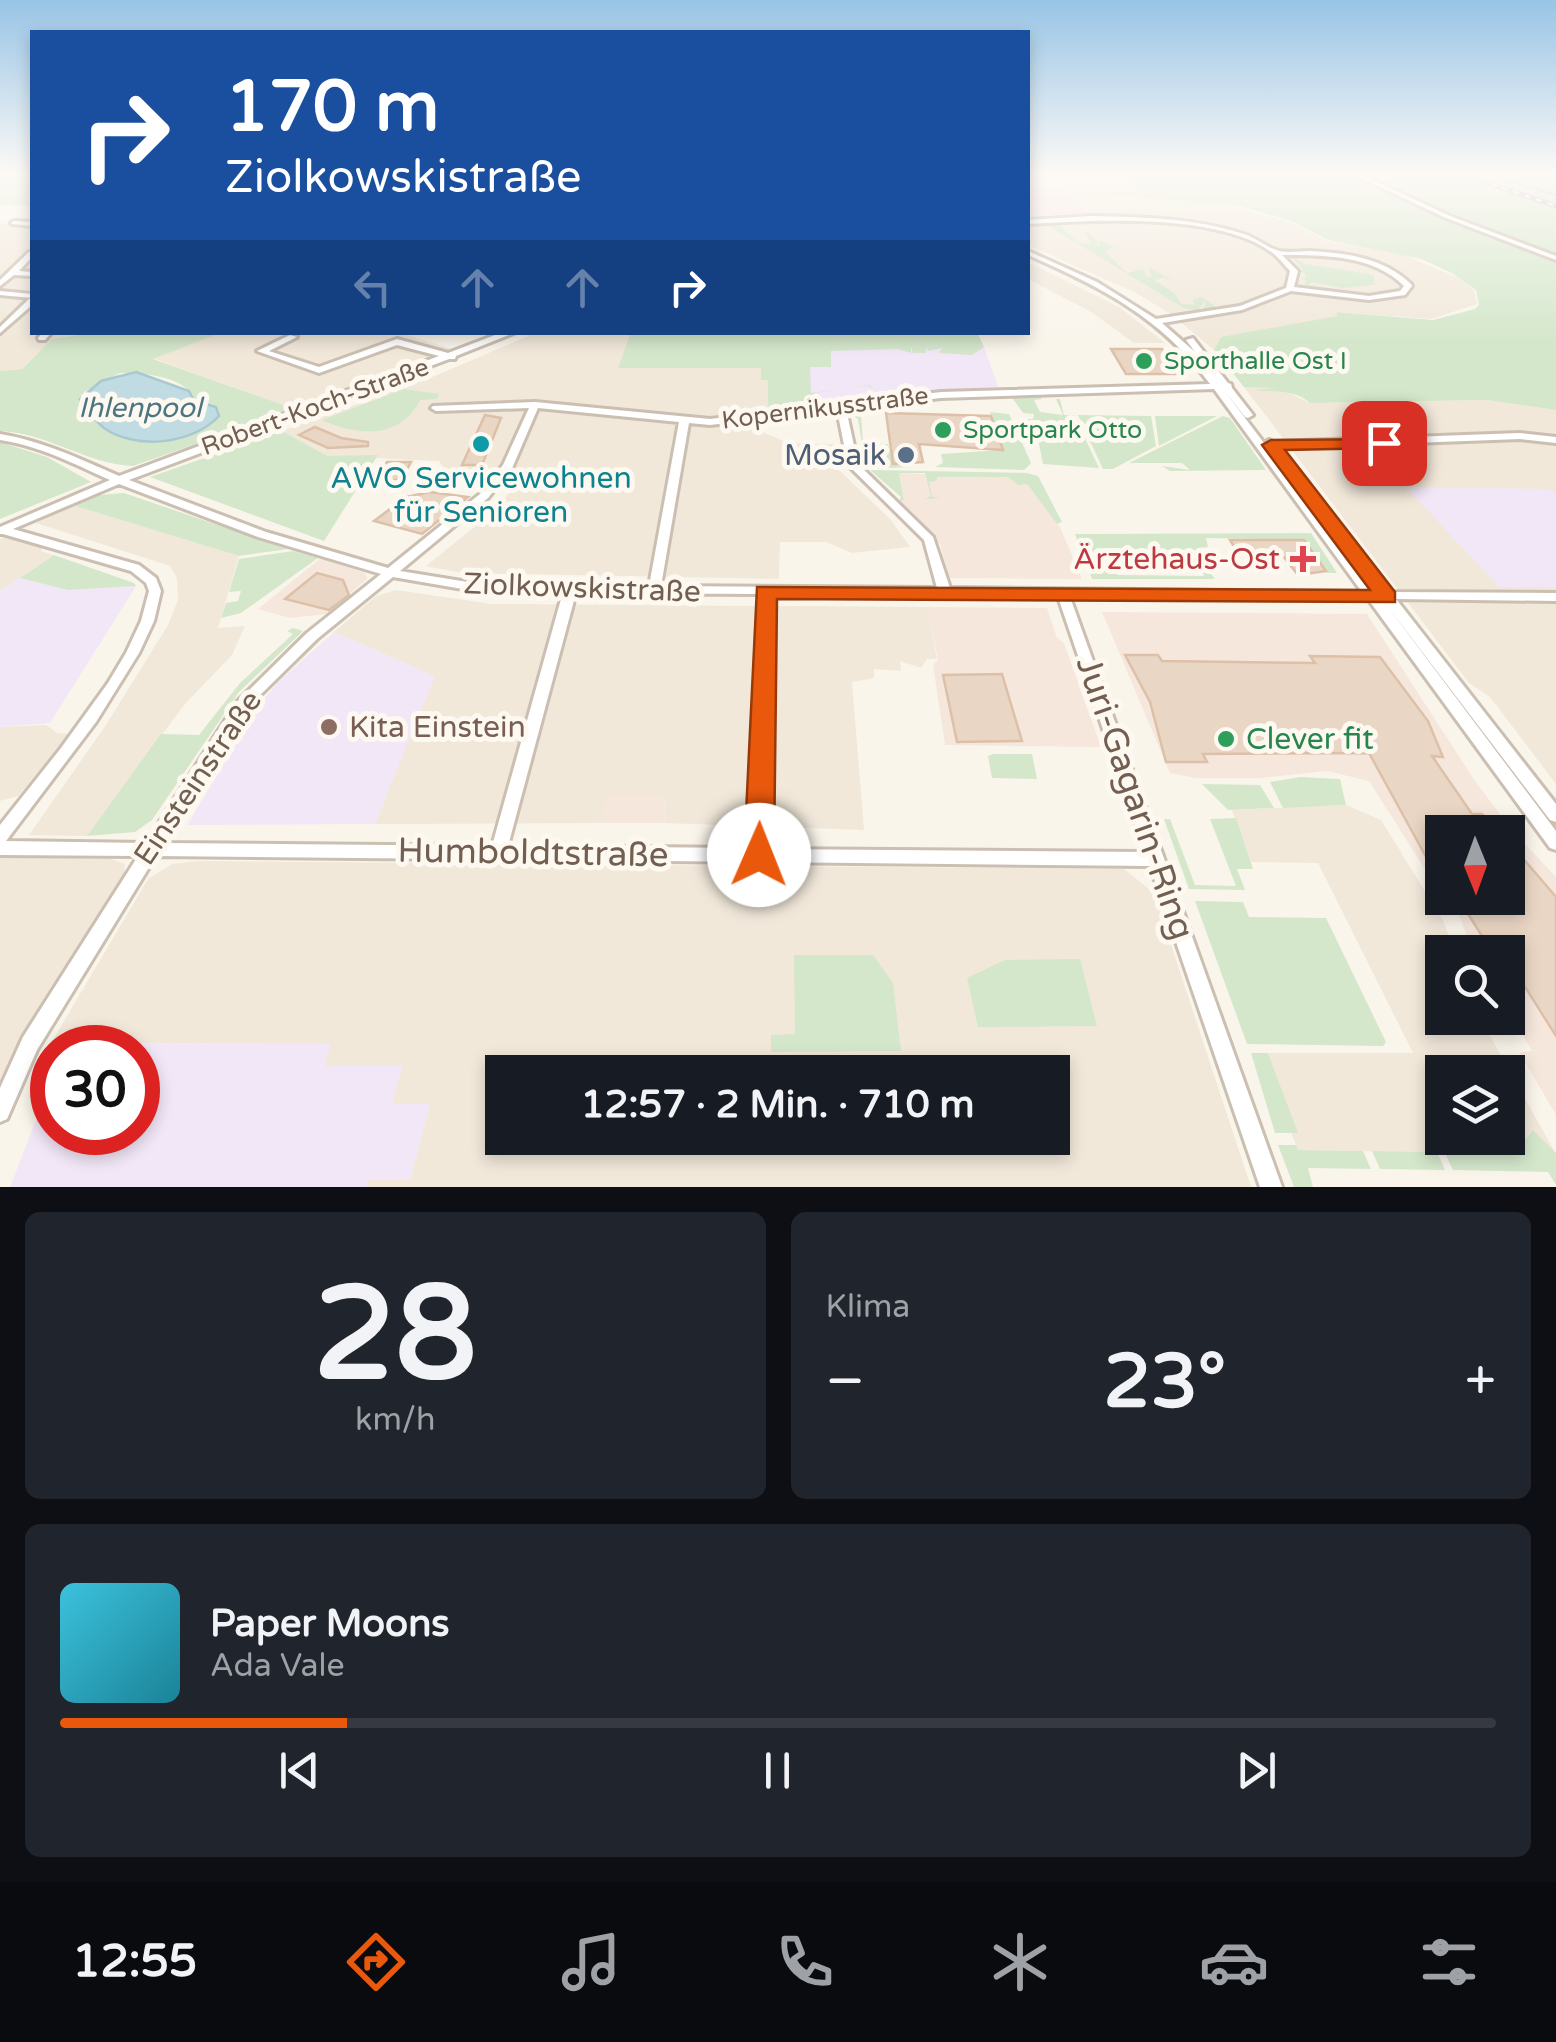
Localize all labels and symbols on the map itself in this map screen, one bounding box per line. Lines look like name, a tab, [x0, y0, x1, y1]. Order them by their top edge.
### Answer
place label: Sporthalle Ost I	[1164, 346, 1347, 376]
marker: Sporthalle Ost I	[1133, 350, 1155, 372]
street label: Robert-Koch-Straße	[197, 352, 433, 462]
street label: Kopernikusstraße	[720, 380, 930, 436]
water label: Ihlenpool	[78, 391, 205, 425]
pin	[1342, 401, 1427, 486]
place label: Sportpark Otto	[963, 415, 1142, 445]
marker: Sportpark Otto	[932, 419, 954, 441]
marker: AWO Servicewohnen für Senioren	[470, 433, 492, 455]
place label: Mosaik	[784, 437, 886, 474]
marker: Mosaik	[895, 444, 917, 466]
place label: AWO Servicewohnen für Senioren	[330, 460, 632, 531]
place label: Ärztehaus-Ost	[1073, 541, 1280, 578]
marker: Ärztehaus-Ost	[1290, 546, 1316, 572]
street label: Ziolkowskistraße	[463, 565, 701, 611]
street label: Juri-Gagarin-Ring	[1067, 651, 1203, 945]
street label: Einsteinstraße	[126, 684, 270, 872]
place label: Kita Einstein	[349, 709, 526, 746]
marker: Kita Einstein	[318, 716, 340, 738]
place label: Clever fit	[1246, 721, 1374, 758]
marker: Clever fit	[1215, 728, 1237, 750]
position arrow	[707, 803, 811, 907]
north arrow	[1425, 815, 1525, 915]
street label: Humboldtstraße	[397, 830, 669, 876]
speed limit sign: 30	[30, 1025, 160, 1155]

